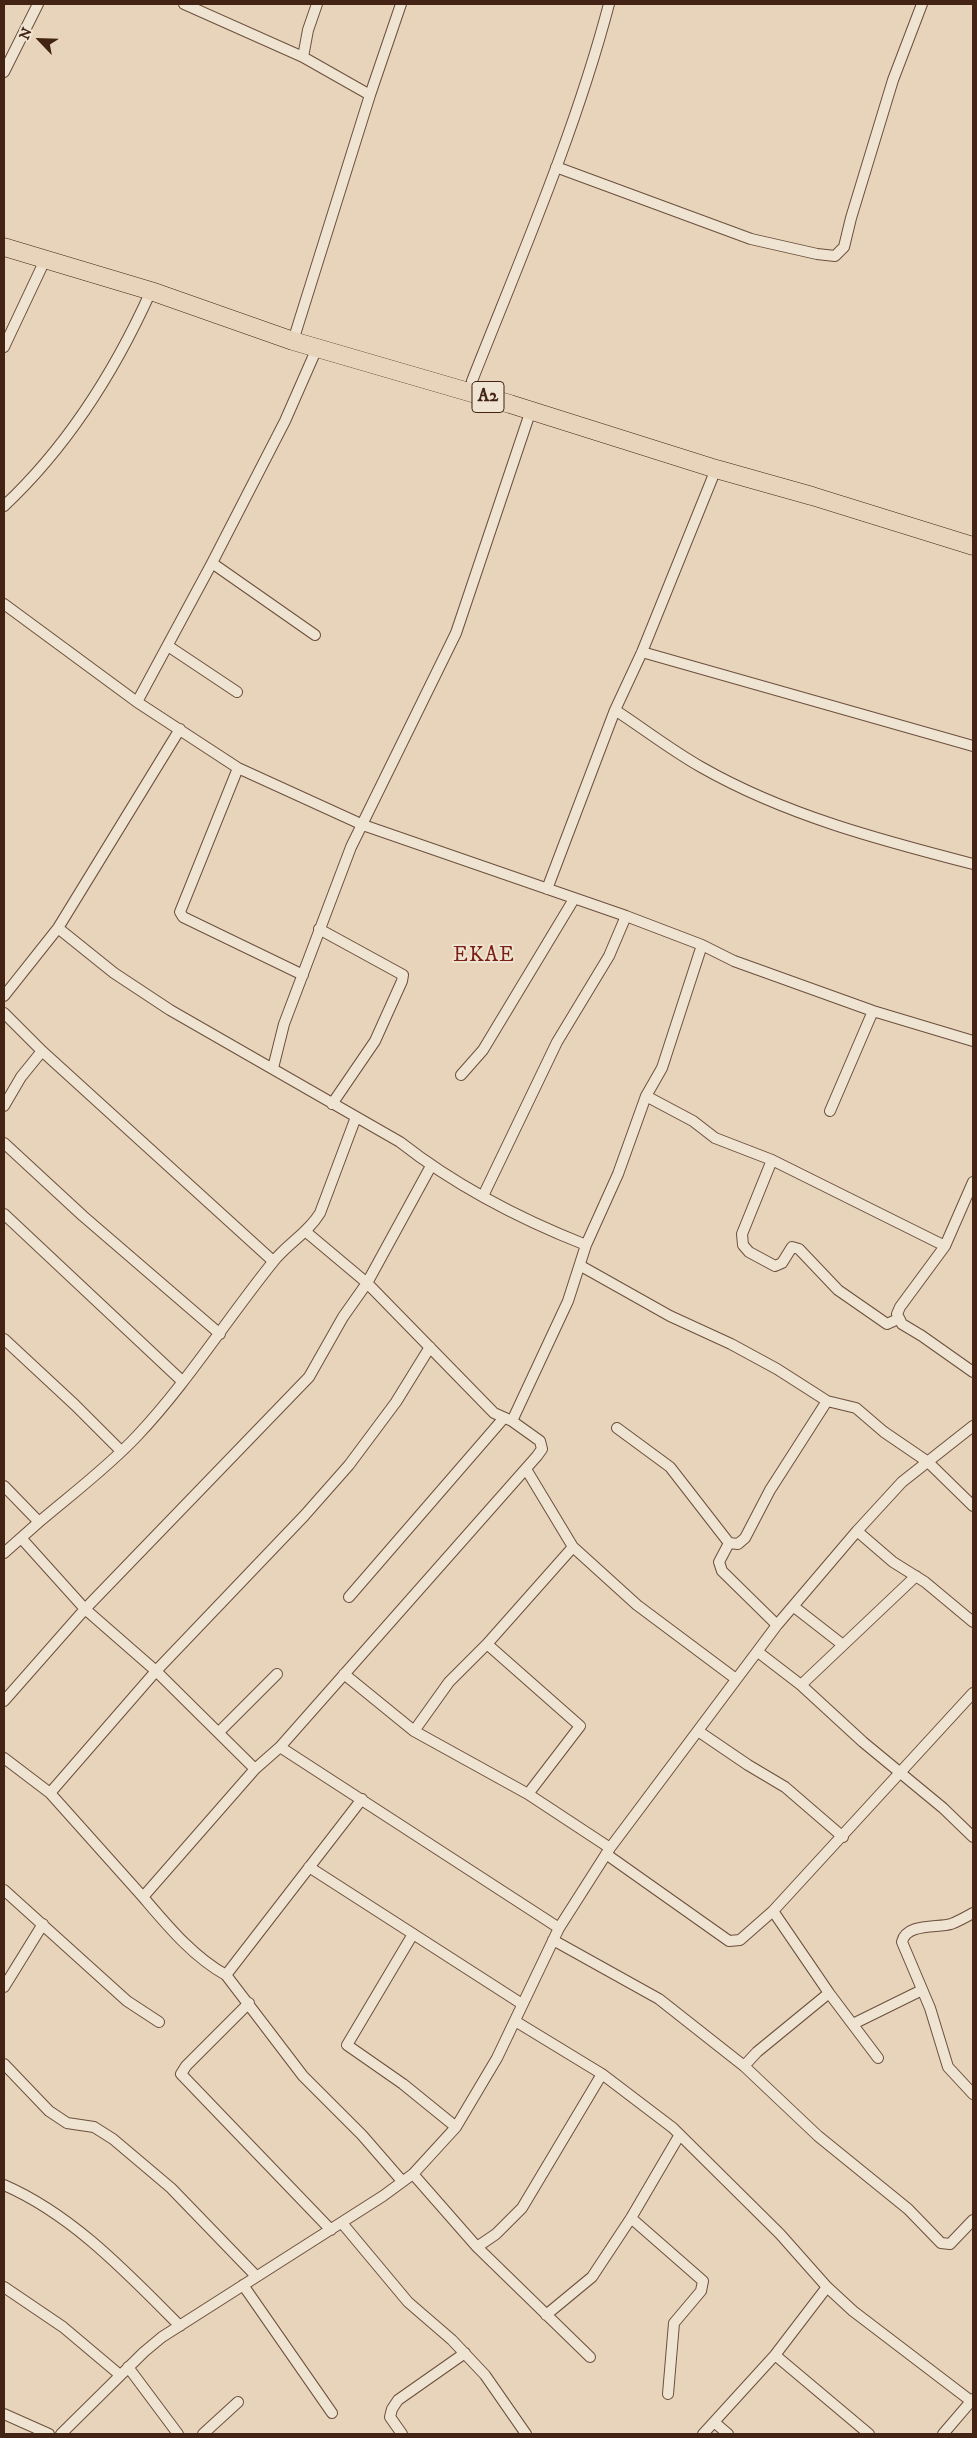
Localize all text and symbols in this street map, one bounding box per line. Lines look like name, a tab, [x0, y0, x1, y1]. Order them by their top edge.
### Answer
north arrow	[15, 15, 65, 65]
text: N	[16, 25, 37, 43]
road number: A2	[472, 382, 504, 412]
district label: EKAE	[453, 944, 515, 970]

